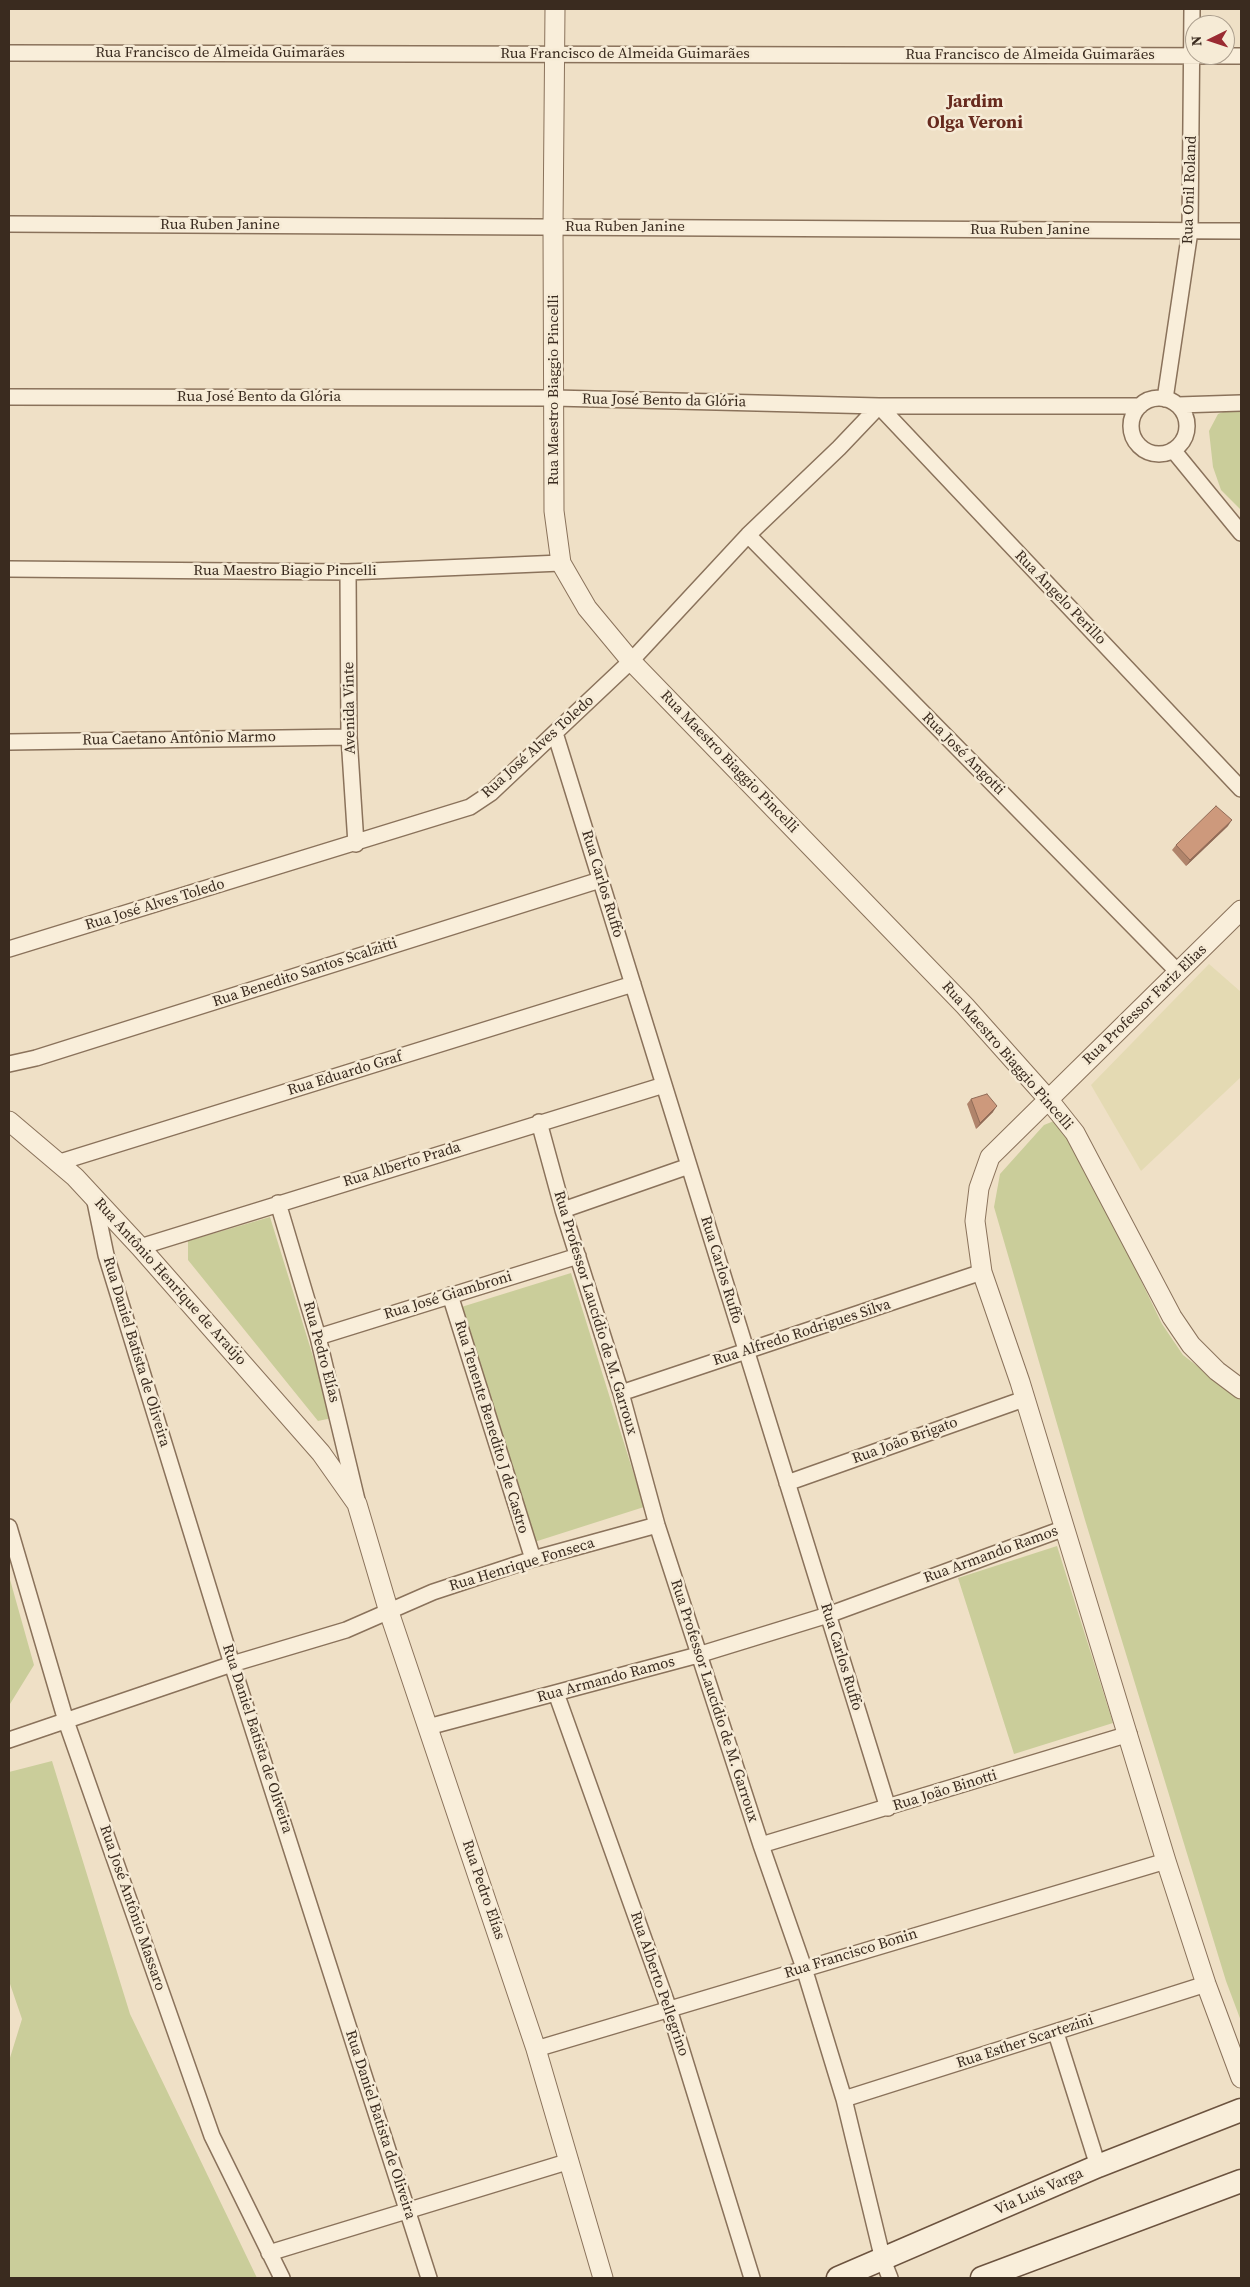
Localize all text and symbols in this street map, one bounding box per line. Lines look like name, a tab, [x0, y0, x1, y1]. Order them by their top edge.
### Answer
north arrow	[1185, 15, 1235, 65]
text: N	[1186, 35, 1206, 47]
street label: Rua Francisco de Almeida Guimarães	[95, 44, 345, 62]
street label: Rua Francisco de Almeida Guimarães	[500, 45, 750, 63]
street label: Rua Francisco de Almeida Guimarães	[905, 46, 1155, 64]
district label: Jardim Olga Veroni	[927, 91, 1023, 134]
street label: Rua Onil Roland	[1179, 135, 1201, 245]
street label: Rua Ruben Janine	[160, 216, 280, 234]
street label: Rua Ruben Janine	[565, 218, 685, 236]
street label: Rua Ruben Janine	[970, 221, 1090, 239]
street label: Rua Maestro Biaggio Pincelli	[545, 294, 563, 486]
street label: Rua José Bento da Glória	[177, 388, 341, 406]
street label: Rua José Bento da Glória	[582, 391, 746, 411]
street label: Rua Ângelo Perillo	[1010, 547, 1110, 649]
street label: Rua Maestro Biagio Pincelli	[193, 562, 377, 580]
street label: Avenida Vinte	[340, 662, 360, 754]
street label: Rua Maestro Biaggio Pincelli	[656, 687, 802, 837]
street label: Rua José Alves Toledo	[478, 692, 598, 802]
street label: Rua José Angotti	[918, 709, 1008, 799]
street label: Rua Caetano Antônio Marmo	[82, 728, 276, 750]
street label: Rua Carlos Ruffo	[577, 828, 627, 940]
street label: Rua José Alves Toledo	[83, 875, 227, 935]
street label: Rua Benedito Santos Scalzitti	[210, 935, 400, 1011]
street label: Rua Professor Fariz Elias	[1079, 941, 1211, 1069]
street label: Rua Maestro Biaggio Pincelli	[938, 978, 1076, 1134]
street label: Rua Eduardo Graf	[285, 1048, 405, 1100]
street label: Rua Alberto Prada	[341, 1139, 463, 1191]
street label: Rua Professor Laucídio de M. Garroux	[549, 1189, 641, 1437]
street label: Rua Antônio Henrique de Araújo	[90, 1195, 250, 1369]
street label: Rua Carlos Ruffo	[696, 1214, 746, 1326]
street label: Rua Daniel Batista de Oliveira	[98, 1255, 174, 1449]
street label: Rua José Giambroni	[382, 1268, 514, 1324]
street label: Rua Alfredo Rodrigues Silva	[711, 1296, 893, 1370]
street label: Rua Pedro Elías	[299, 1299, 343, 1405]
street label: Rua Tenente Benedito J de Castro	[450, 1318, 532, 1536]
street label: Rua João Brigato	[850, 1414, 960, 1468]
street label: Rua Armando Ramos	[921, 1522, 1061, 1588]
street label: Rua Henrique Fonseca	[447, 1534, 597, 1596]
street label: Rua Professor Laucídio de M. Garroux	[666, 1577, 762, 1825]
street label: Rua Carlos Ruffo	[816, 1601, 866, 1713]
street label: Rua Daniel Batista de Oliveira	[218, 1642, 296, 1836]
street label: Rua Armando Ramos	[535, 1653, 677, 1707]
street label: Rua João Binotti	[891, 1767, 999, 1815]
street label: Rua José Antônio Massaro	[95, 1823, 169, 1993]
street label: Rua Pedro Elías	[458, 1838, 508, 1942]
street label: Rua Alberto Pellegrino	[626, 1909, 692, 2059]
street label: Rua Francisco Bonin	[782, 1925, 920, 1983]
street label: Rua Esther Scartezini	[954, 2011, 1096, 2073]
street label: Rua Daniel Batista de Oliveira	[341, 2028, 419, 2222]
street label: Via Luís Varga	[992, 2164, 1086, 2220]

